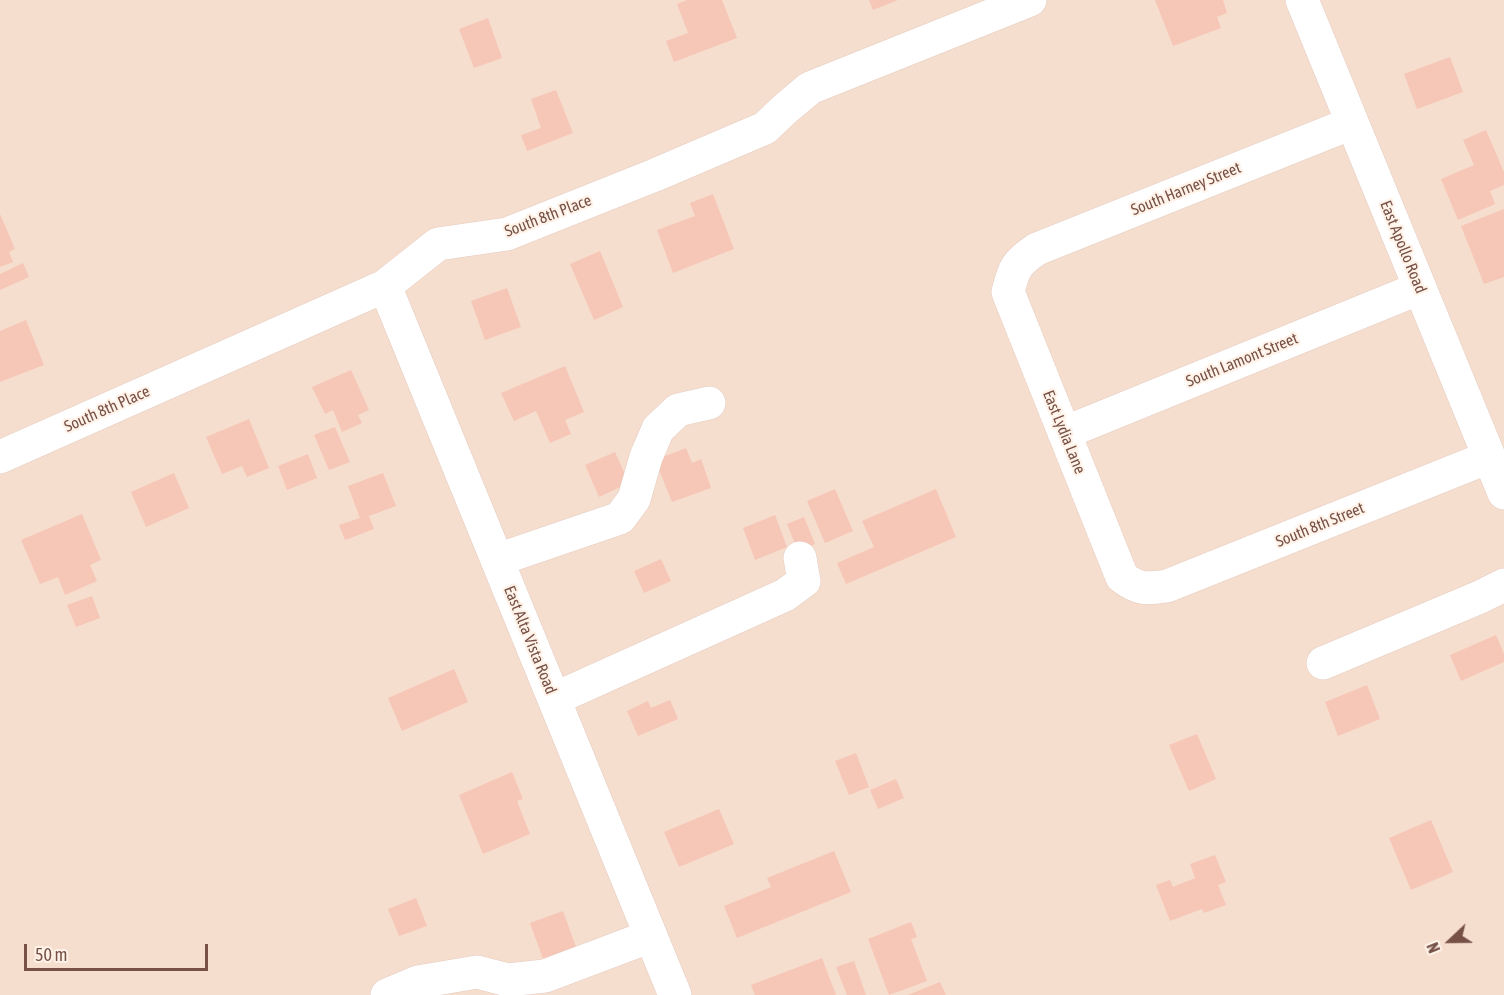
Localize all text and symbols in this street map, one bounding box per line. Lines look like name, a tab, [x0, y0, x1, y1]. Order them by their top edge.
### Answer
street label: South Harney Street	[1128, 158, 1244, 220]
street label: South 8th Place	[502, 191, 594, 241]
street label: East Apollo Road	[1376, 198, 1430, 296]
street label: South Lamont Street	[1183, 329, 1301, 391]
street label: South 8th Place	[61, 382, 153, 436]
street label: East Lydia Lane	[1039, 387, 1089, 477]
street label: South 8th Street	[1273, 499, 1367, 551]
street label: East Alta Vista Road	[500, 583, 560, 697]
north arrow	[1420, 911, 1480, 971]
scale bar	[27, 932, 212, 970]
text: N	[1423, 940, 1443, 956]
text: 50 m	[35, 944, 67, 965]

